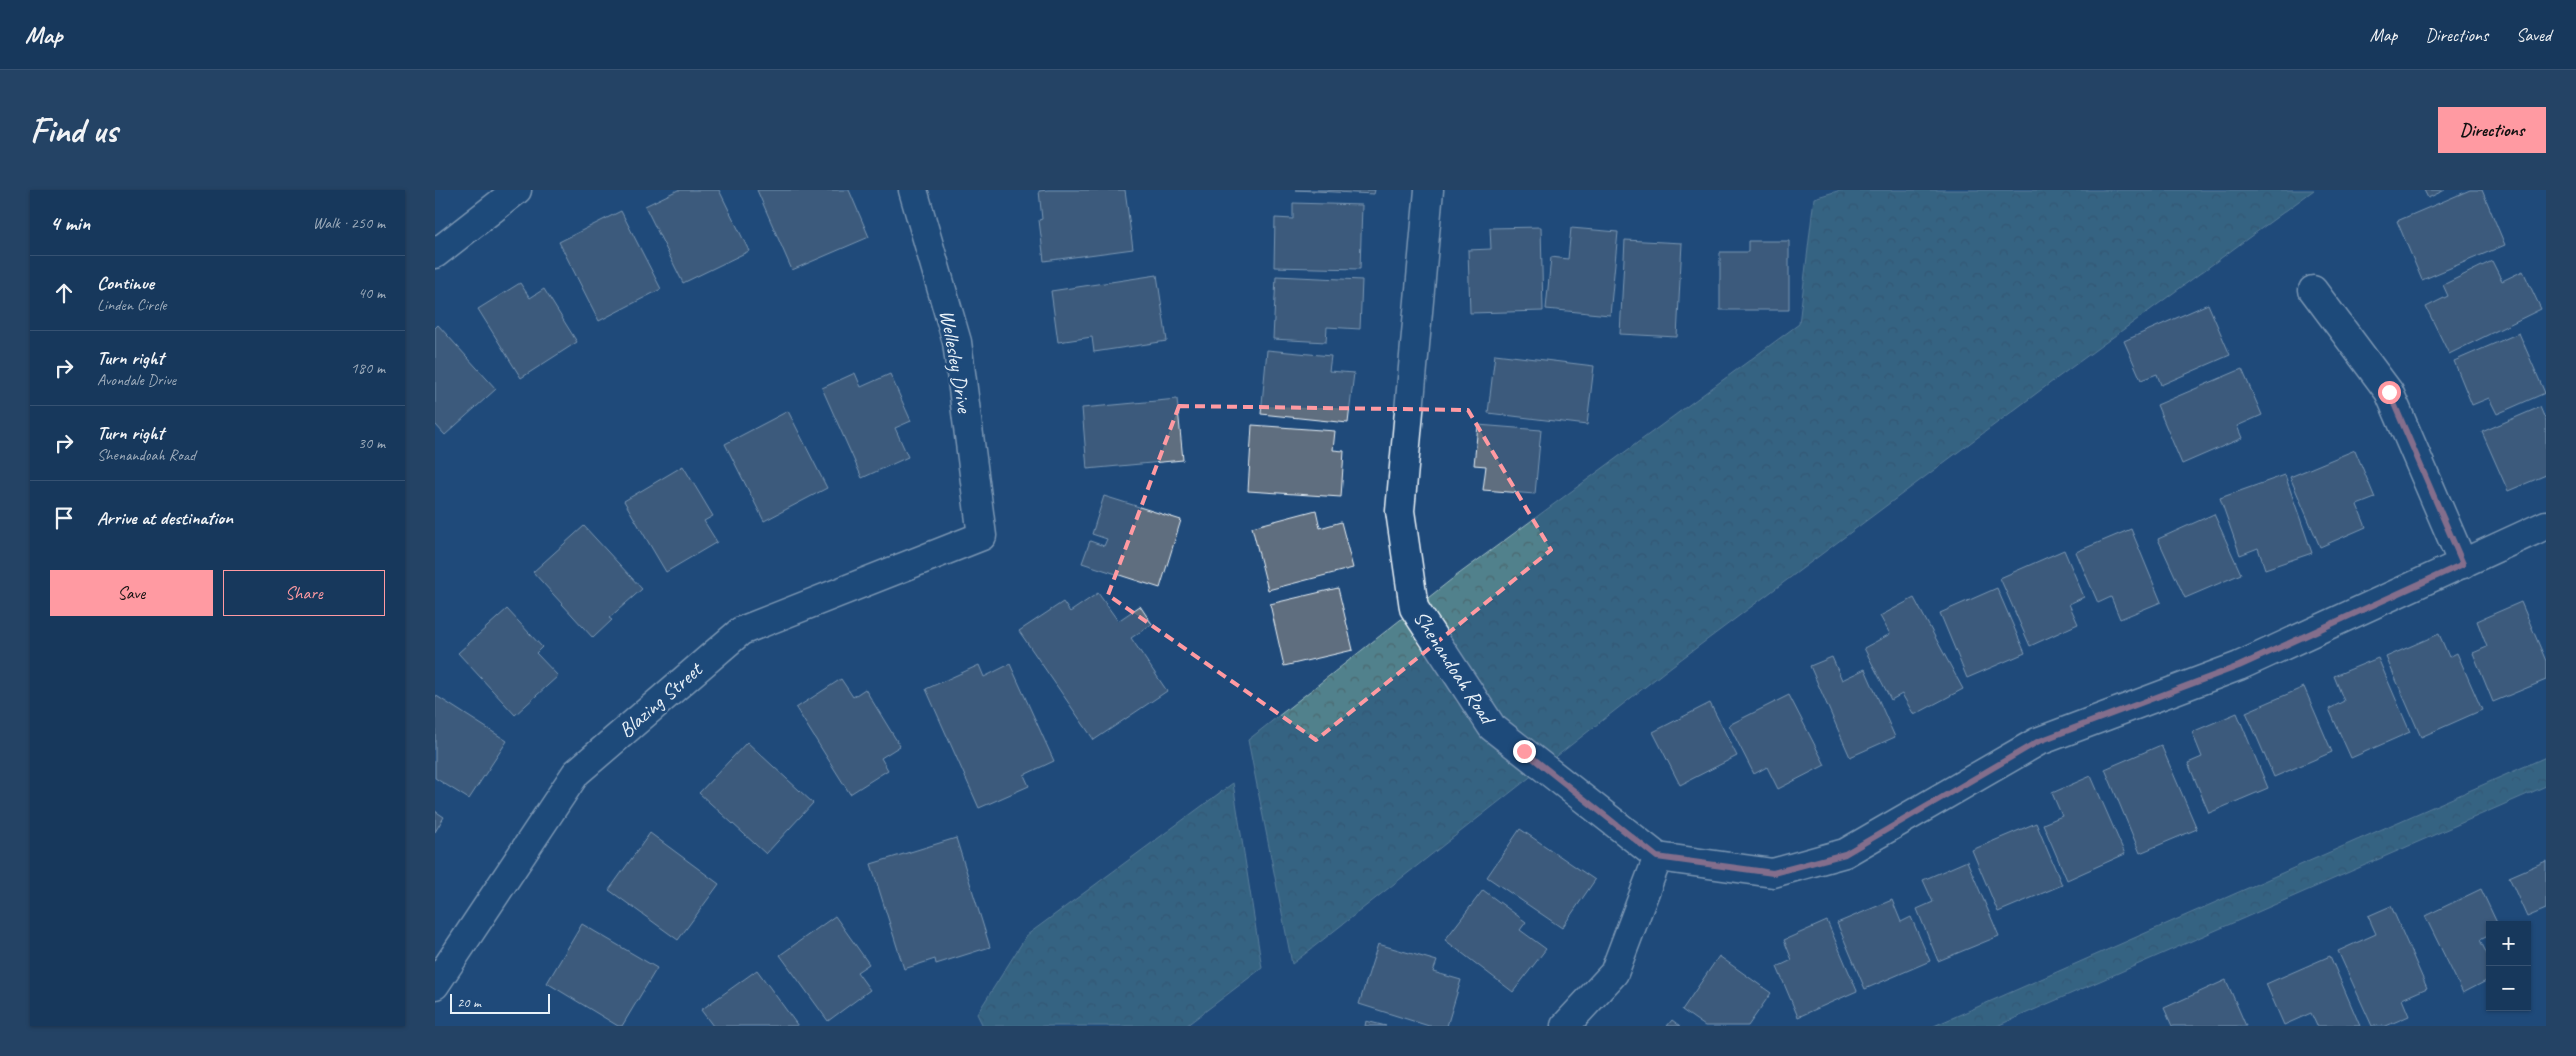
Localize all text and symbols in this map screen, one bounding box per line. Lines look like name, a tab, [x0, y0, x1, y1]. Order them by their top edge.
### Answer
text: Map	[25, 20, 62, 50]
text: Map	[2370, 24, 2397, 46]
text: Directions	[2425, 24, 2488, 46]
text: Saved	[2516, 24, 2551, 46]
button: Directions	[2438, 107, 2546, 153]
text: Find us	[30, 108, 117, 153]
text: 4 min	[50, 210, 90, 236]
text: Walk · 250 m	[313, 213, 385, 233]
text: Continue	[97, 271, 154, 295]
icon: ahead	[50, 279, 78, 307]
text: 40 m	[358, 283, 385, 303]
text: Linden Circle	[97, 295, 167, 315]
street label: Wellesley Drive	[934, 308, 978, 415]
text: Turn right	[97, 346, 164, 370]
icon: right	[50, 354, 78, 382]
text: 180 m	[351, 358, 385, 378]
text: Avondale Drive	[97, 370, 176, 390]
route start	[2378, 381, 2401, 404]
text: Turn right	[97, 421, 164, 445]
icon: right	[50, 429, 78, 457]
text: 30 m	[358, 433, 385, 453]
text: Shenandoah Road	[97, 445, 196, 465]
icon: arrive	[50, 504, 78, 532]
text: Arrive at destination	[97, 506, 233, 530]
button: Save	[50, 570, 213, 616]
button: Share	[223, 570, 385, 616]
street label: Shenandoah Road	[1408, 606, 1502, 731]
street label: Blazing Street	[613, 655, 708, 743]
route end	[1513, 740, 1536, 763]
map controls	[2486, 921, 2531, 1011]
button: +	[2486, 921, 2531, 966]
button: −	[2486, 966, 2531, 1011]
scale bar	[450, 991, 550, 1014]
text: 20 m	[457, 994, 481, 1011]

